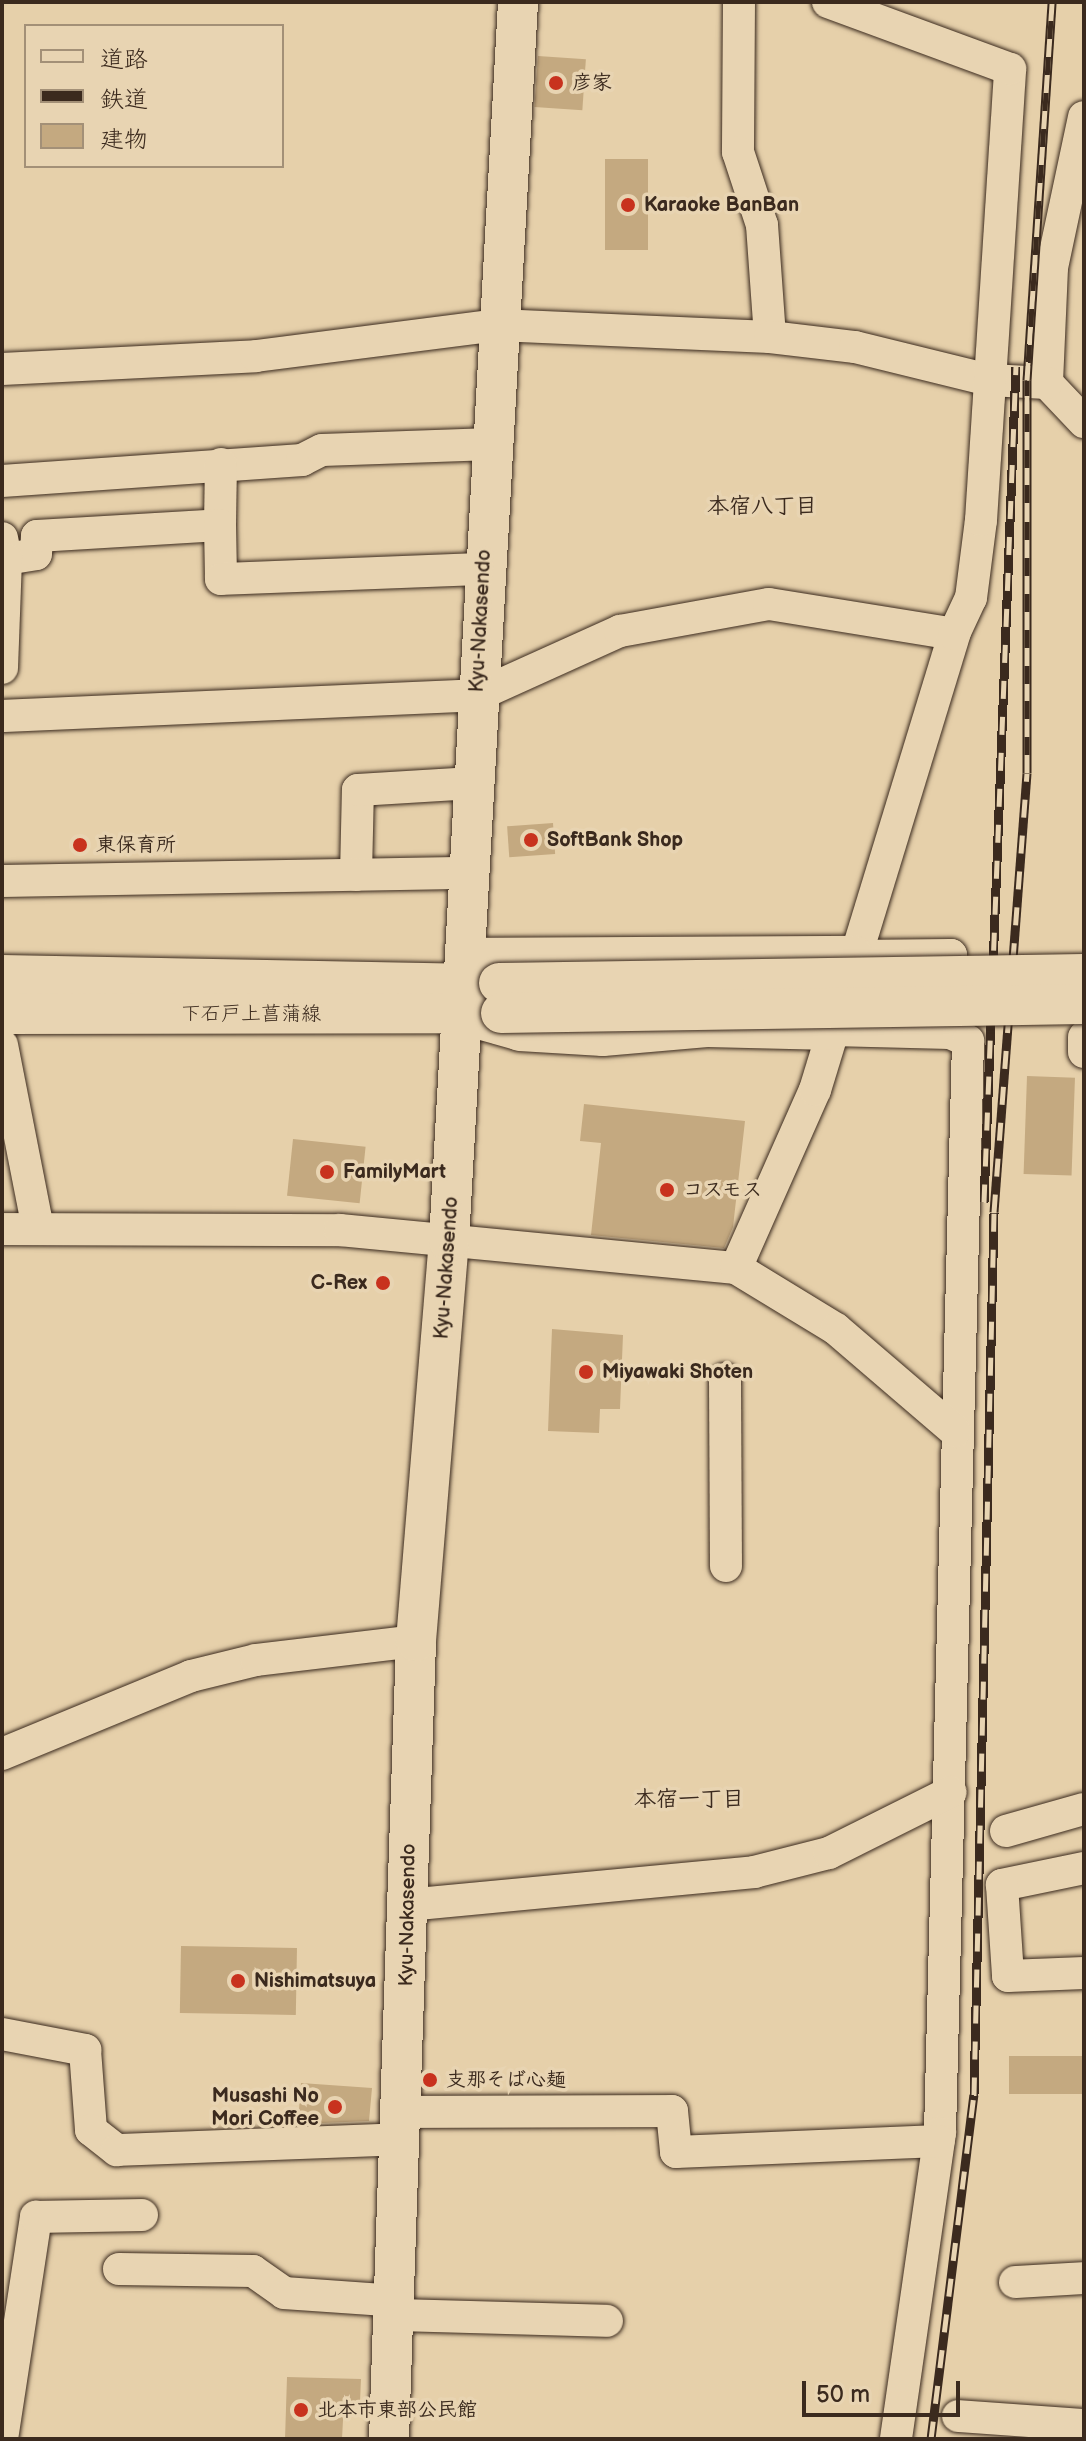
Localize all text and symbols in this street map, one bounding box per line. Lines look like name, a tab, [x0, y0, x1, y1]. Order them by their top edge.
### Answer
legend	[24, 24, 284, 168]
text: 道路	[100, 45, 148, 74]
place label: 彦家	[572, 71, 612, 95]
marker: 彦家	[547, 74, 565, 92]
text: 鉄道	[100, 85, 148, 114]
text: 建物	[100, 125, 148, 154]
place label: Karaoke BanBan	[644, 193, 799, 217]
marker: Karaoke BanBan	[619, 196, 637, 214]
district label: 本宿八丁目	[707, 494, 817, 520]
street label: Kyu-Nakasendo	[465, 549, 497, 693]
place label: SoftBank Shop	[547, 828, 683, 852]
marker: SoftBank Shop	[522, 831, 540, 849]
place label: 東保育所	[96, 833, 176, 857]
marker: 東保育所	[71, 836, 89, 854]
street label: 下石戸上菖蒲線	[181, 1002, 321, 1026]
place label: FamilyMart	[343, 1160, 446, 1184]
marker: FamilyMart	[318, 1163, 336, 1181]
place label: コスモス	[683, 1178, 763, 1202]
marker: コスモス	[658, 1181, 676, 1199]
street label: Kyu-Nakasendo	[430, 1196, 464, 1340]
place label: C-Rex	[311, 1271, 367, 1295]
marker: C-Rex	[374, 1274, 392, 1292]
place label: Miyawaki Shoten	[602, 1360, 753, 1384]
marker: Miyawaki Shoten	[577, 1363, 595, 1381]
district label: 本宿一丁目	[634, 1787, 744, 1813]
street label: Kyu-Nakasendo	[395, 1843, 421, 1987]
place label: Nishimatsuya	[254, 1969, 376, 1993]
marker: Nishimatsuya	[229, 1972, 247, 1990]
place label: 支那そば心麺	[446, 2068, 566, 2092]
marker: 支那そば心麺	[421, 2071, 439, 2089]
place label: Musashi No Mori Coffee	[211, 2084, 319, 2131]
marker: Musashi No Mori Coffee	[326, 2098, 344, 2116]
scale bar	[806, 2365, 964, 2415]
text: 50 m	[816, 2380, 870, 2409]
place label: 北本市東部公民館	[317, 2398, 477, 2422]
marker: 北本市東部公民館	[292, 2401, 310, 2419]

